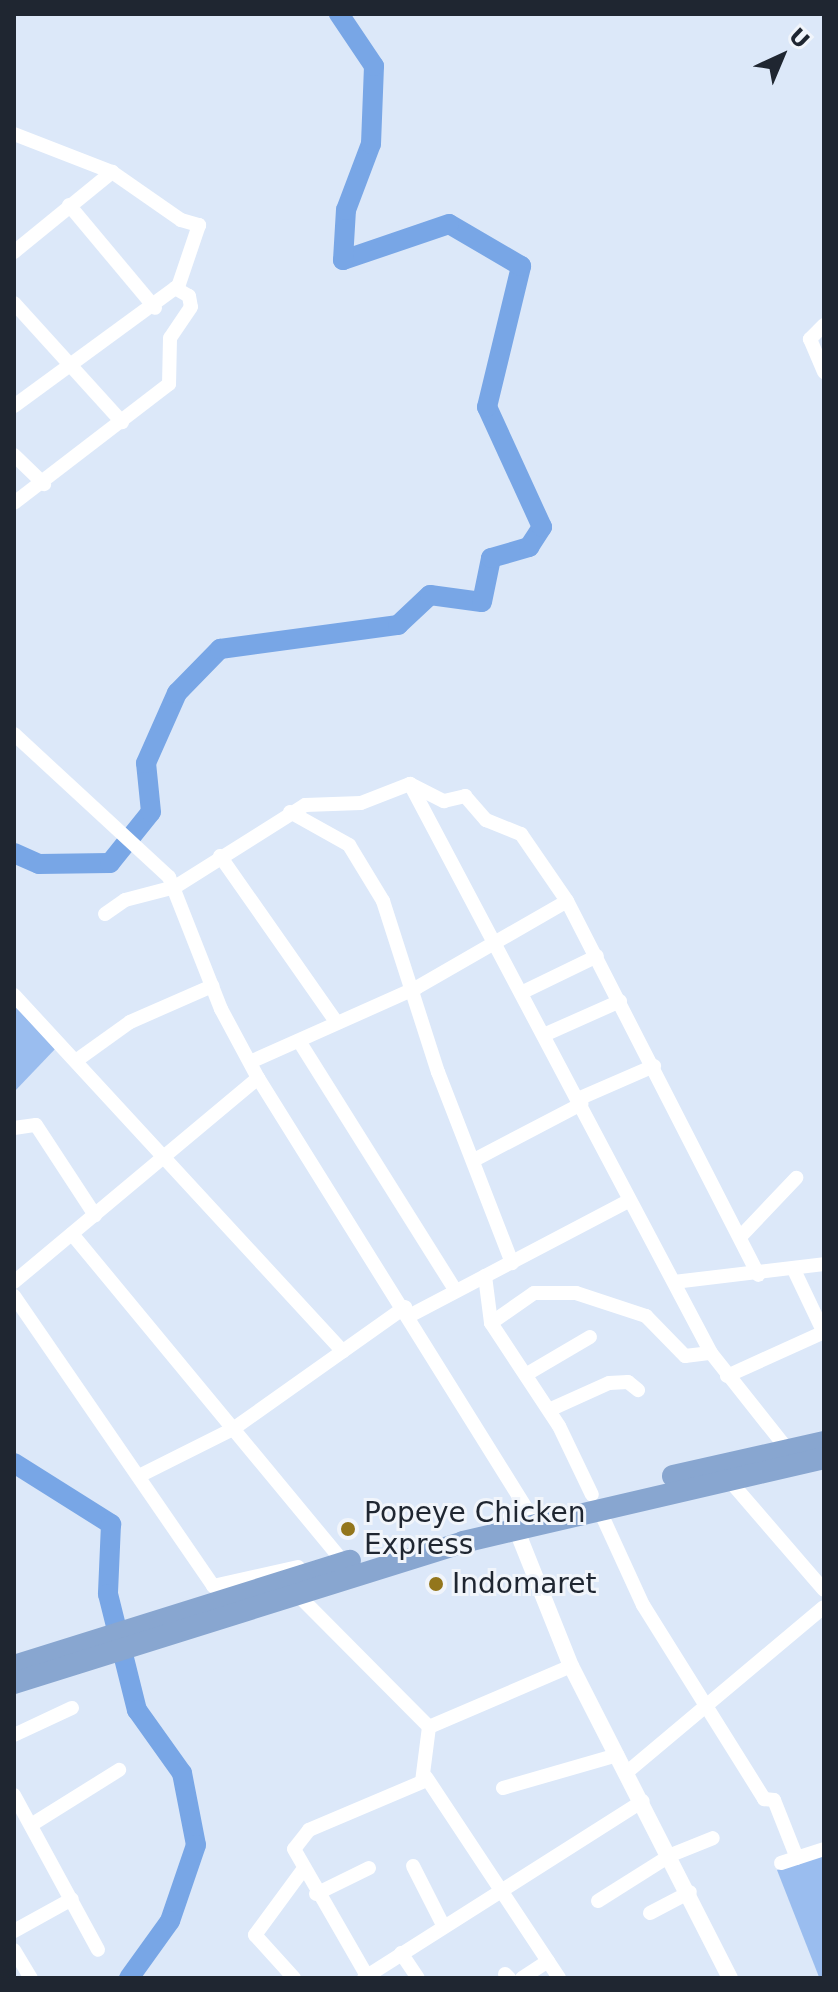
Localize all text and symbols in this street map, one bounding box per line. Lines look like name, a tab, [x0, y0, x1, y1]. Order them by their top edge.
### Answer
north arrow	[742, 16, 822, 96]
text: U	[784, 23, 814, 54]
place label: Popeye Chicken Express	[364, 1496, 585, 1562]
marker: Popeye Chicken Express	[339, 1520, 357, 1538]
place label: Indomaret	[452, 1567, 596, 1601]
marker: Indomaret	[427, 1575, 445, 1593]

